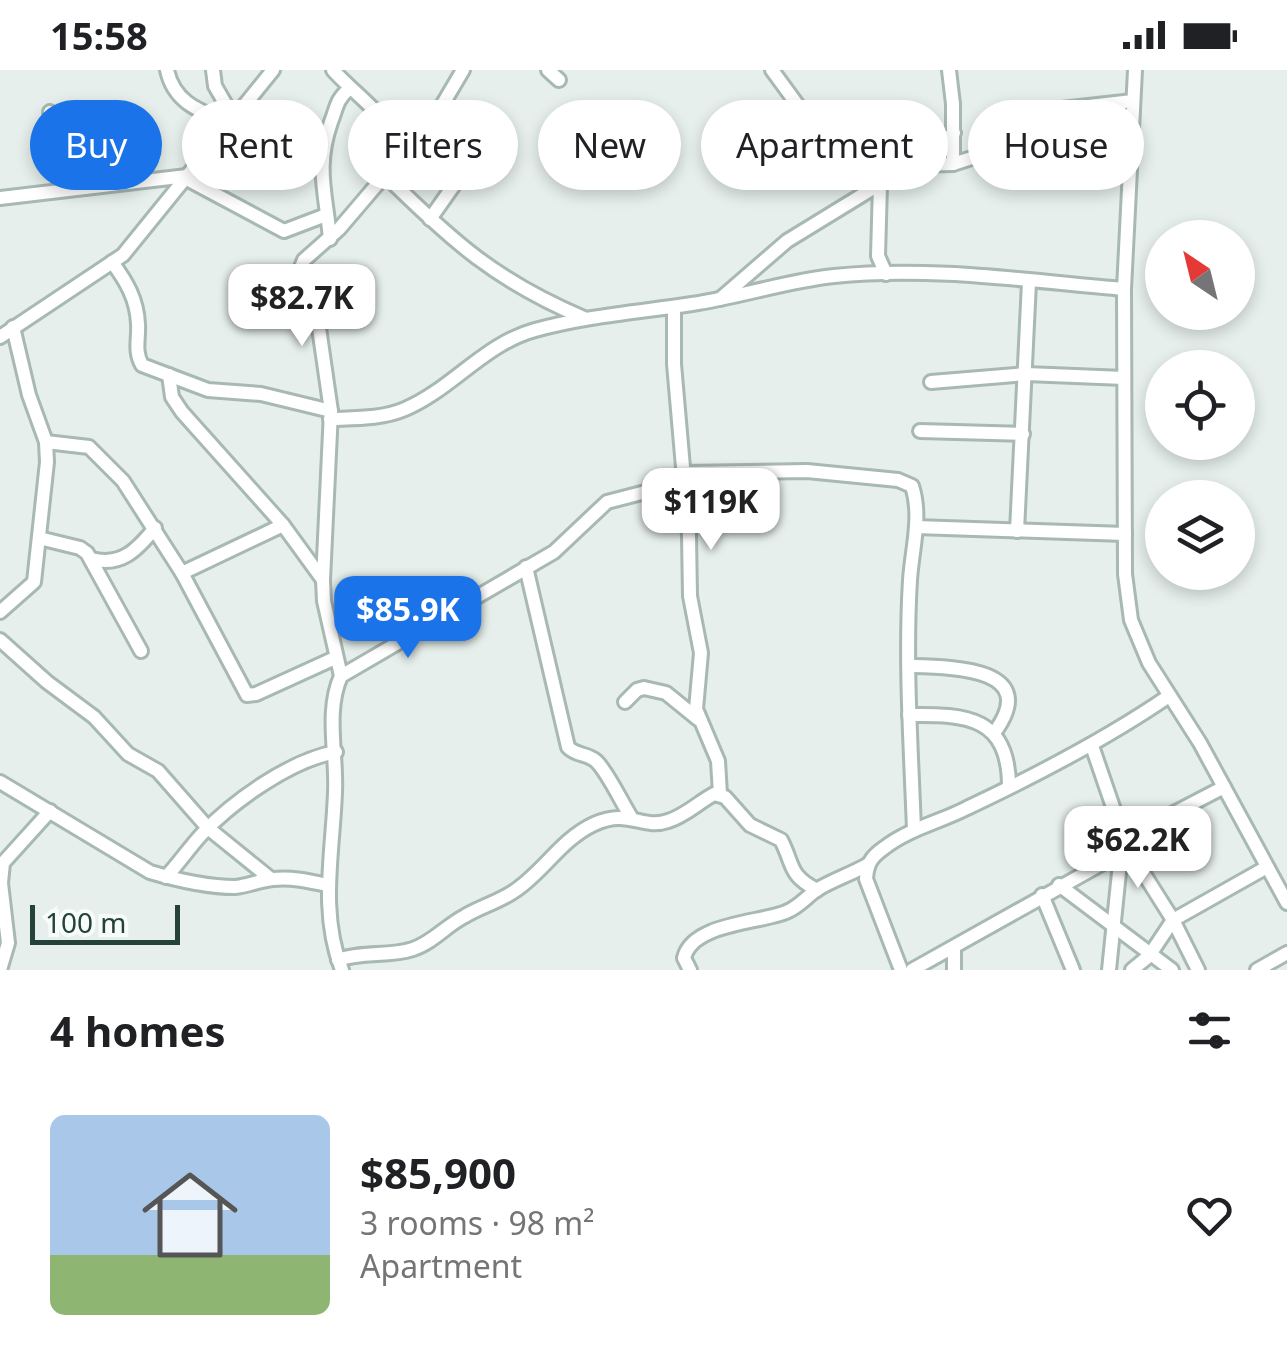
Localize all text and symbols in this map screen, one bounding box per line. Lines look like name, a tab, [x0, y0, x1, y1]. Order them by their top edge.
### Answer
text: 15:58	[50, 9, 148, 61]
chip: Buy	[30, 100, 162, 190]
chip: Rent	[182, 100, 328, 190]
chip: Filters	[348, 100, 518, 190]
chip: New	[538, 100, 681, 190]
chip: Apartment	[701, 100, 948, 190]
chip: House	[968, 100, 1144, 190]
north arrow	[1145, 220, 1255, 330]
map controls	[1145, 220, 1255, 590]
pin: $82.7K	[221, 264, 383, 349]
text: $82.7K	[250, 275, 354, 318]
button: locate	[1145, 350, 1255, 460]
pin: $119K	[641, 468, 781, 553]
text: $119K	[664, 479, 758, 522]
button: layers	[1145, 480, 1255, 590]
pin: $85.9K	[327, 576, 489, 661]
text: $85.9K	[356, 587, 460, 630]
pin: $62.2K	[1057, 806, 1219, 891]
text: $62.2K	[1086, 817, 1190, 860]
scale bar	[30, 900, 180, 944]
text: 100 m	[45, 903, 127, 941]
text: 4 homes	[50, 1002, 226, 1059]
icon: filters	[1182, 1003, 1237, 1058]
text: $85,900	[360, 1144, 516, 1201]
icon: home	[130, 1155, 250, 1275]
icon: heart	[1182, 1188, 1237, 1243]
text: 3 rooms · 98 m²	[360, 1201, 594, 1244]
text: Apartment	[360, 1244, 522, 1287]

